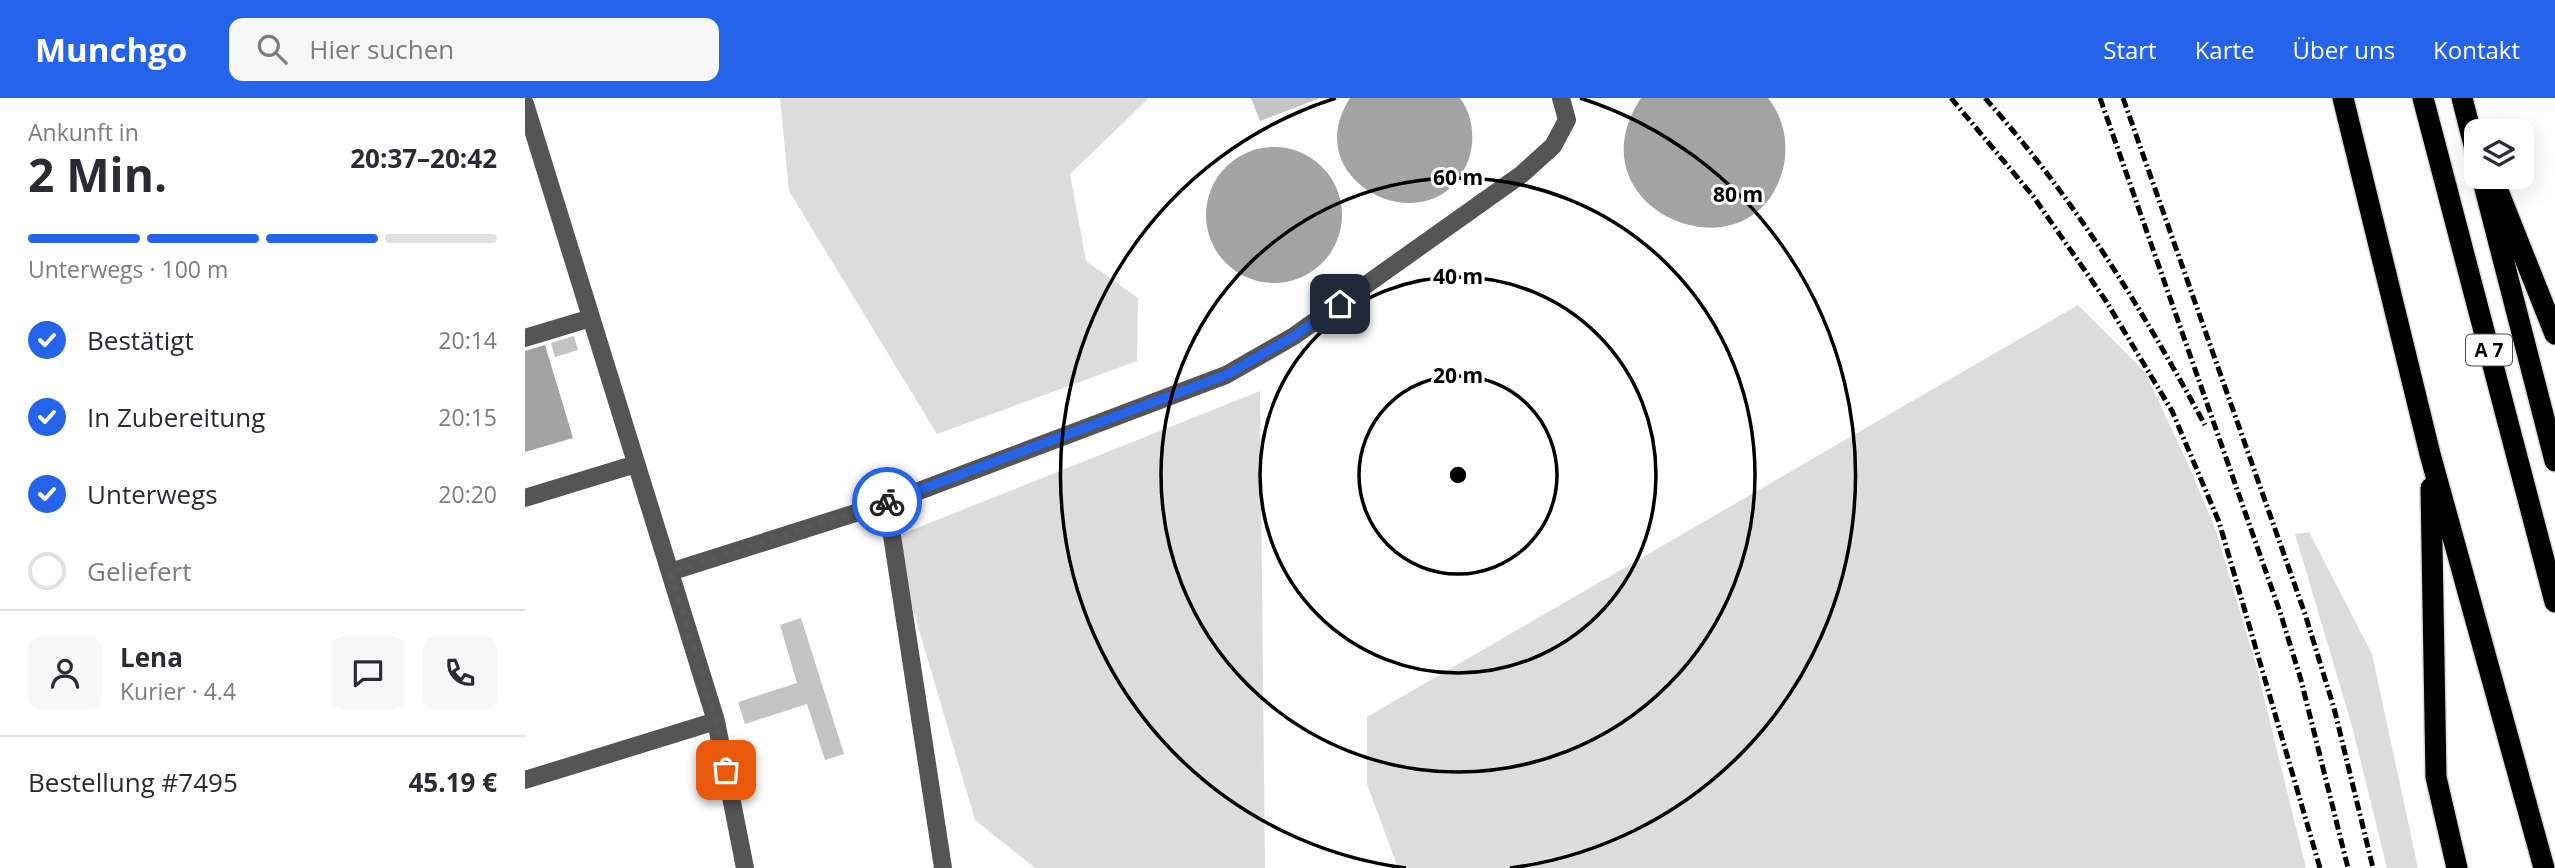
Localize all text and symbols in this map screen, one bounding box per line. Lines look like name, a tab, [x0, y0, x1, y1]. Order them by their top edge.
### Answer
search box	[229, 18, 719, 81]
text: Munchgo	[35, 27, 187, 72]
icon: search	[253, 30, 291, 68]
text: Hier suchen	[309, 31, 454, 67]
text: Start	[2103, 33, 2157, 66]
text: Karte	[2195, 33, 2255, 66]
text: Über uns	[2293, 33, 2395, 66]
text: Kontakt	[2433, 33, 2520, 66]
text: Ankunft in	[28, 116, 139, 148]
map controls	[2464, 119, 2534, 189]
button: layers	[2464, 119, 2534, 189]
text: 20:37–20:42	[350, 140, 497, 176]
text: 2 Min.	[28, 143, 167, 205]
text: 60 m	[1433, 163, 1483, 191]
text: 80 m	[1713, 180, 1763, 208]
text: Unterwegs · 100 m	[28, 253, 228, 285]
text: 40 m	[1433, 262, 1483, 290]
pin	[1310, 274, 1370, 334]
icon: home	[1321, 285, 1359, 323]
icon: check	[28, 321, 66, 359]
text: Bestätigt	[87, 322, 194, 358]
text: 20:14	[438, 324, 497, 356]
road number: A 7	[2466, 334, 2512, 366]
text: 20 m	[1433, 361, 1483, 389]
icon: check	[28, 398, 66, 436]
text: In Zubereitung	[87, 399, 265, 435]
text: 20:15	[438, 401, 497, 433]
centre of rings	[1446, 463, 1470, 487]
courier	[852, 467, 922, 537]
icon: check	[28, 475, 66, 513]
text: Unterwegs	[87, 476, 218, 512]
text: 20:20	[438, 478, 497, 510]
icon: bike	[868, 483, 906, 521]
text: Geliefert	[87, 553, 191, 589]
button: person	[28, 636, 102, 710]
button: chat	[331, 636, 405, 710]
button: phone	[423, 636, 497, 710]
text: Lena	[120, 639, 183, 675]
text: Kurier · 4.4	[120, 675, 236, 707]
pin	[696, 740, 756, 800]
icon: bag	[707, 751, 745, 789]
text: Bestellung #7495	[28, 764, 238, 800]
text: 45.19 €	[409, 764, 497, 800]

